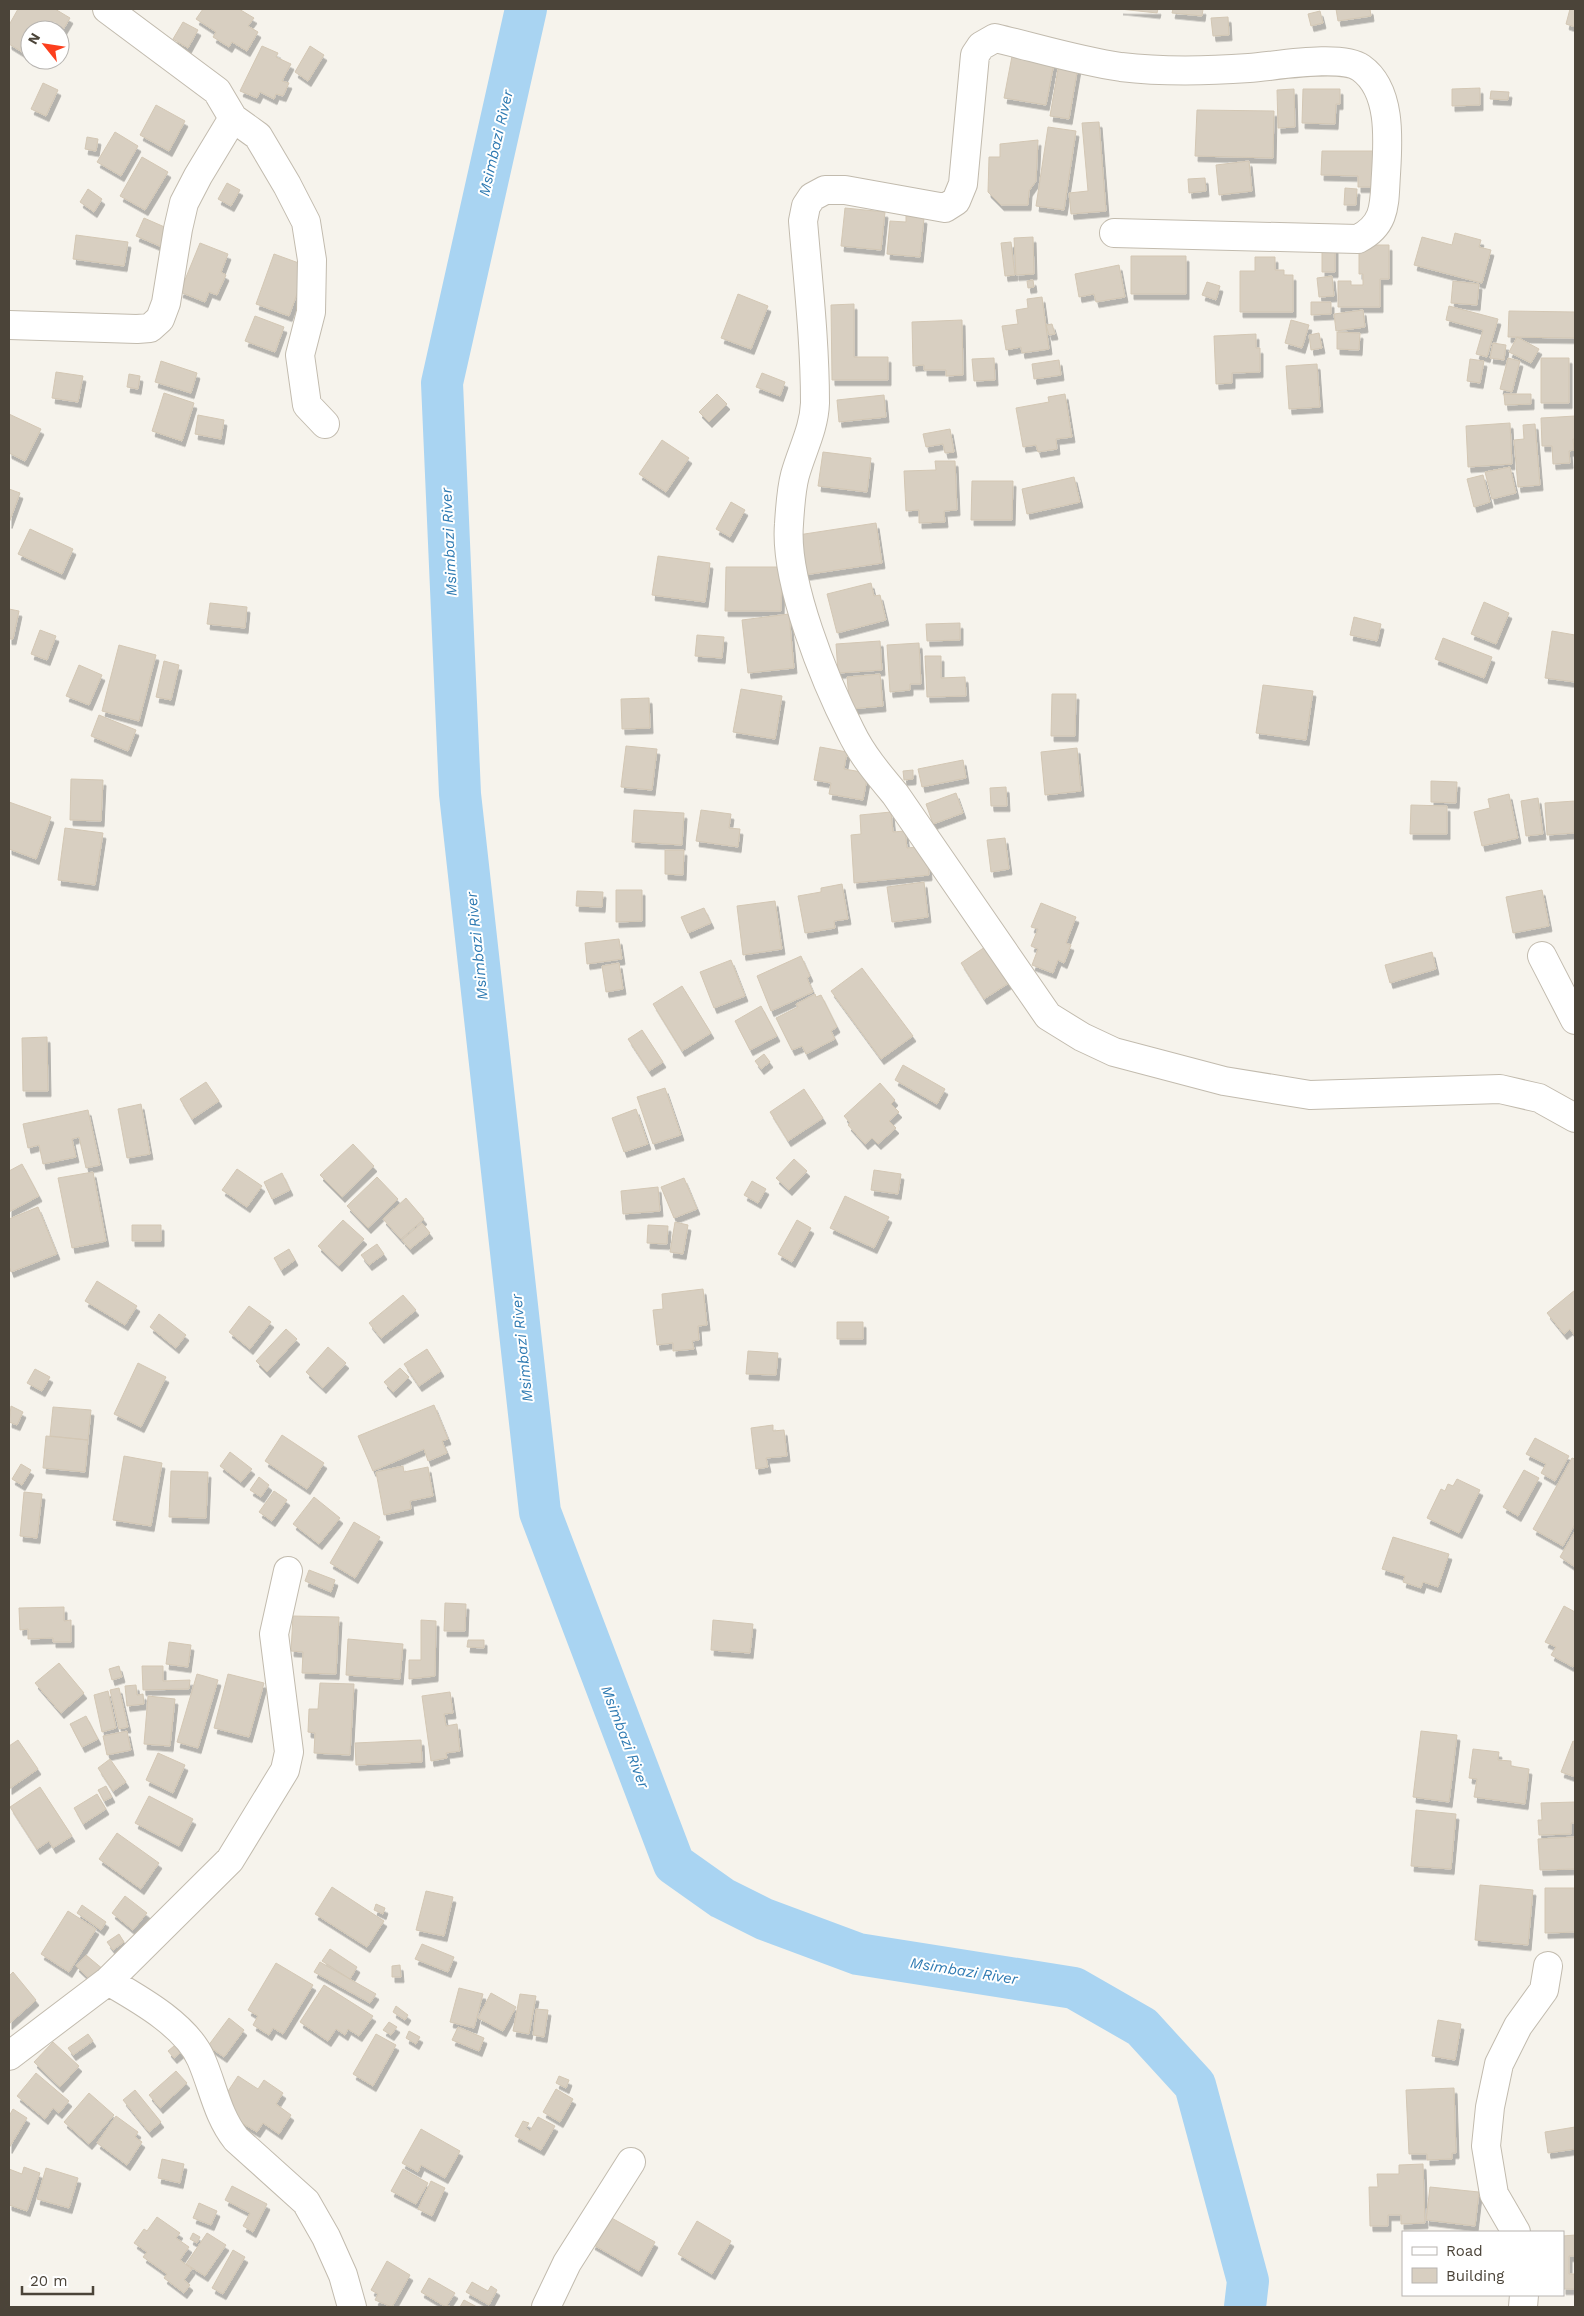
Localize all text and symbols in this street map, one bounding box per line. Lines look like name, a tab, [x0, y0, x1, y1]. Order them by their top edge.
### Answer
north arrow	[20, 20, 70, 70]
text: N	[24, 30, 43, 47]
water label: Msimbazi River	[475, 87, 517, 198]
water label: Msimbazi River	[437, 486, 461, 597]
water label: Msimbazi River	[462, 890, 492, 1001]
water label: Msimbazi River	[507, 1292, 537, 1403]
water label: Msimbazi River	[597, 1683, 653, 1792]
water label: Msimbazi River	[909, 1954, 1020, 1989]
legend	[1402, 2231, 1564, 2296]
text: Road	[1446, 2242, 1483, 2260]
scale bar	[22, 2264, 94, 2296]
text: Building	[1446, 2267, 1504, 2285]
text: 20 m	[30, 2272, 68, 2290]

